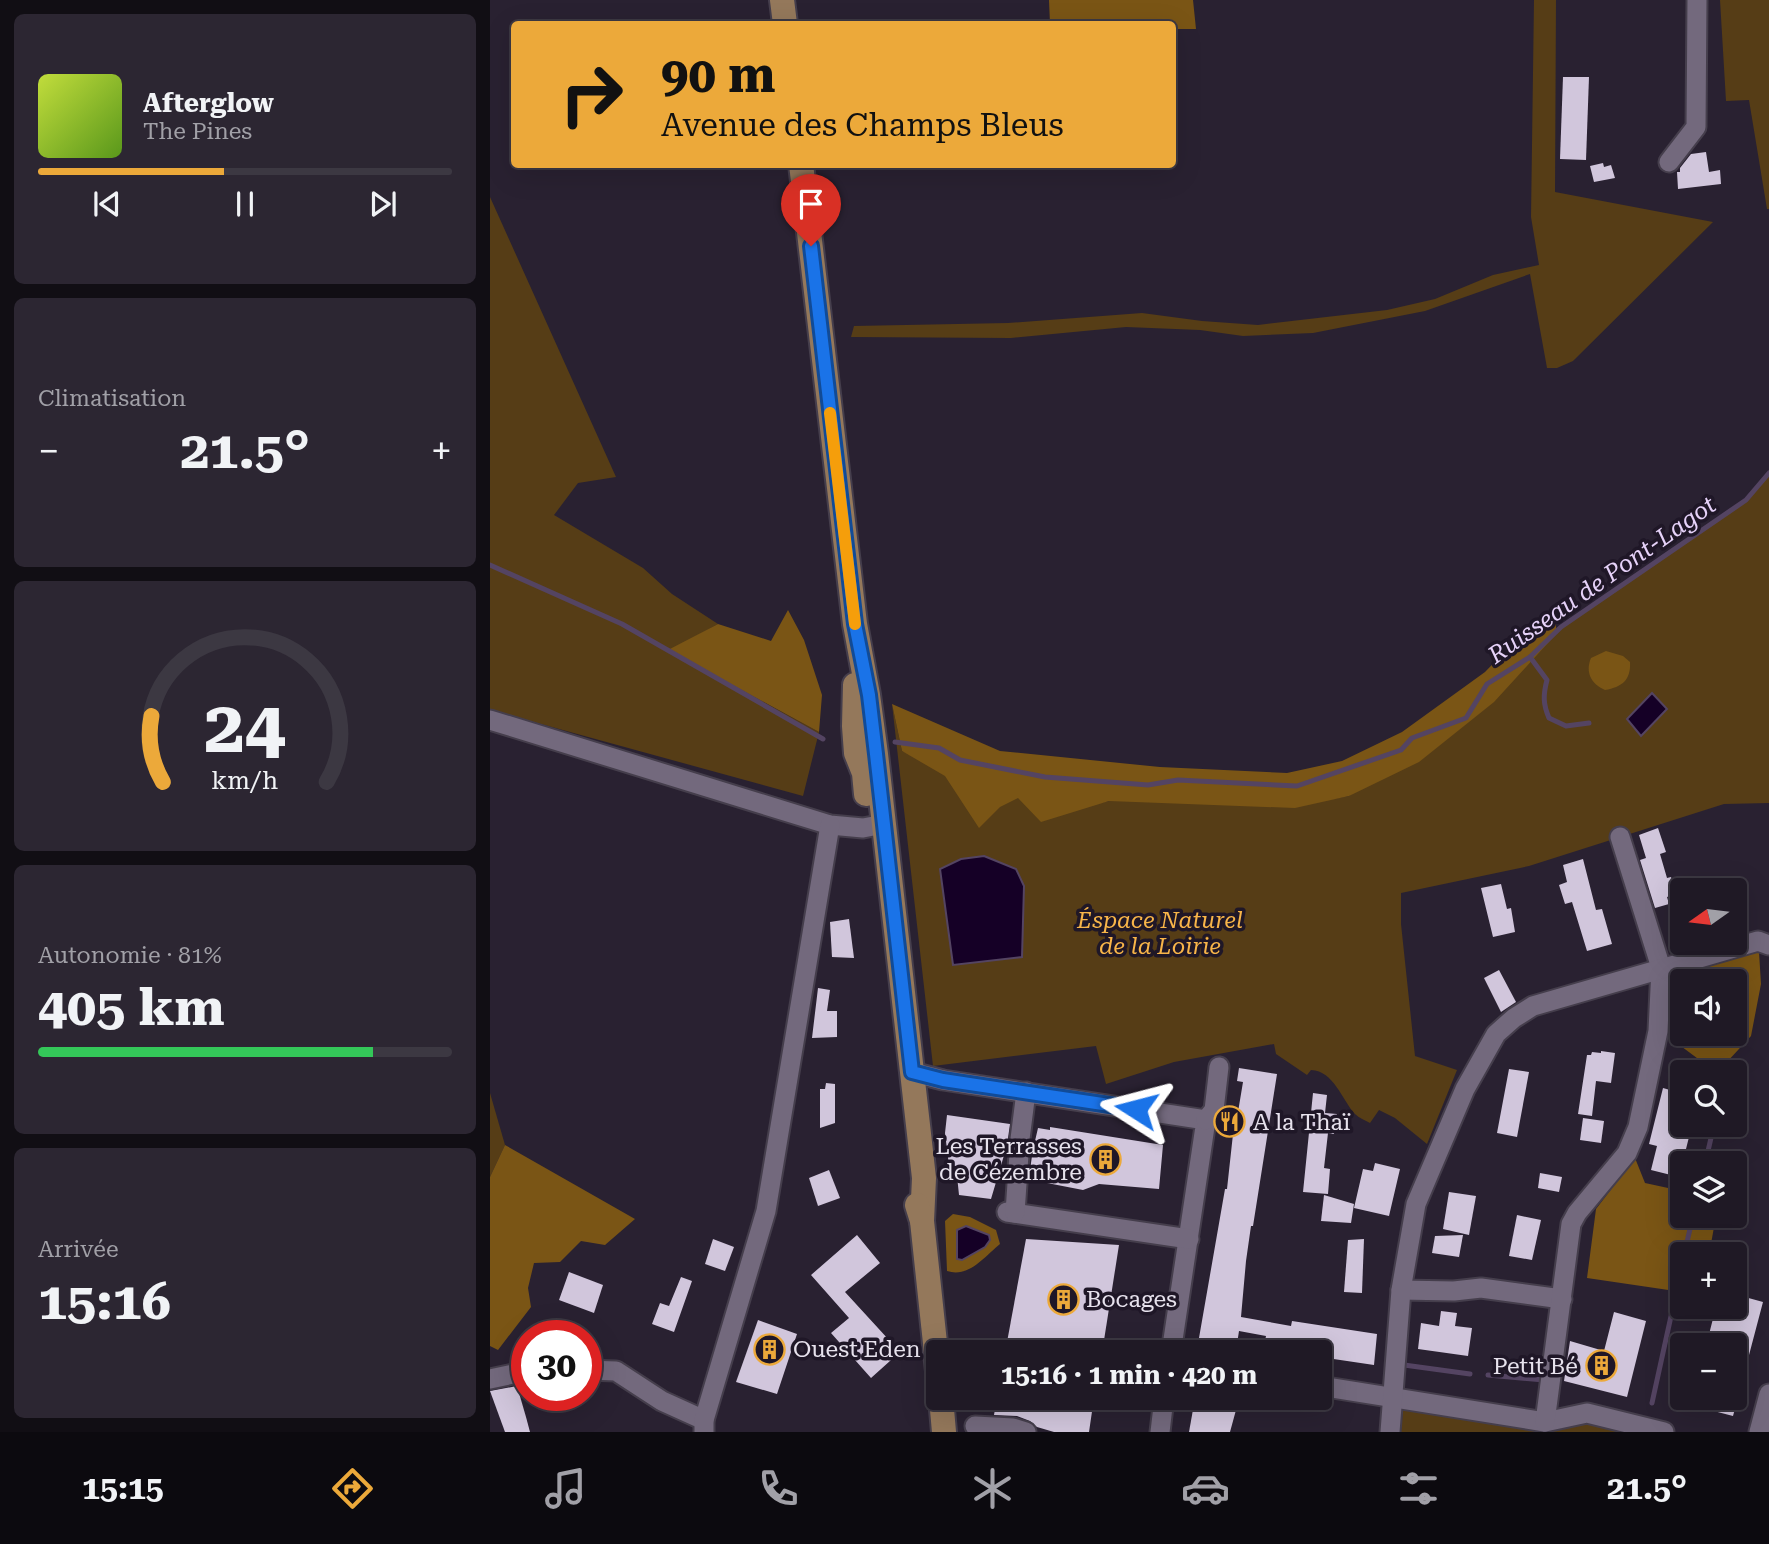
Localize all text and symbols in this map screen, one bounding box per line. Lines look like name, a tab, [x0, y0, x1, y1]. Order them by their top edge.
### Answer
text: 90 m	[661, 47, 776, 104]
icon: right	[546, 49, 637, 140]
text: Afterglow	[143, 88, 274, 118]
text: Avenue des Champs Bleus	[661, 106, 1064, 144]
text: The Pines	[143, 118, 252, 145]
pin	[781, 174, 841, 246]
icon: previous	[88, 185, 126, 223]
icon: pause	[226, 185, 264, 223]
icon: next	[364, 185, 402, 223]
icon: arrive	[792, 185, 830, 223]
text: Climatisation	[38, 385, 186, 412]
text: 21.5°	[180, 420, 310, 481]
text: −	[38, 429, 59, 473]
text: +	[431, 429, 452, 473]
water label: Ruisseau de Pont-Lagot	[1482, 491, 1721, 670]
text: 24	[204, 685, 286, 770]
text: km/h	[212, 766, 278, 795]
north arrow	[1670, 878, 1746, 956]
map controls	[1670, 878, 1747, 1410]
park label: Éspace Naturel de la Loirie	[1076, 907, 1243, 960]
text: Autonomie · 81%	[38, 942, 222, 969]
button: sound	[1670, 969, 1747, 1046]
text: 405 km	[38, 977, 225, 1038]
button: search	[1670, 1060, 1747, 1137]
position arrow	[1099, 1072, 1173, 1146]
restaurant icon: A la Thaï	[1213, 1105, 1247, 1139]
place label: A la Thaï	[1253, 1109, 1351, 1136]
place label: Les Terrasses de Cézembre	[935, 1133, 1082, 1186]
building icon: Les Terrasses de Cézembre	[1088, 1142, 1122, 1176]
button: layers	[1670, 1151, 1747, 1228]
text: Arrivée	[38, 1236, 119, 1263]
button: +	[1670, 1242, 1747, 1319]
text: 15:16	[38, 1271, 171, 1332]
building icon: Bocages	[1046, 1282, 1080, 1316]
place label: Bocages	[1086, 1286, 1177, 1313]
speed limit sign: 30	[511, 1320, 602, 1411]
building icon: Ouest Eden	[753, 1332, 787, 1366]
button: −	[1670, 1333, 1747, 1410]
place label: Ouest Eden	[793, 1336, 921, 1363]
building icon: Petit Bé	[1584, 1349, 1618, 1383]
place label: Petit Bé	[1493, 1353, 1578, 1380]
text: 15:16 · 1 min · 420 m	[1001, 1360, 1257, 1390]
icon: directions	[328, 1464, 377, 1513]
icon: music	[541, 1464, 590, 1513]
icon: phone	[754, 1464, 803, 1513]
icon: climate	[968, 1464, 1017, 1513]
icon: car	[1181, 1464, 1230, 1513]
icon: filters	[1394, 1464, 1443, 1513]
text: 15:15	[82, 1469, 164, 1507]
text: 21.5°	[1607, 1469, 1687, 1507]

